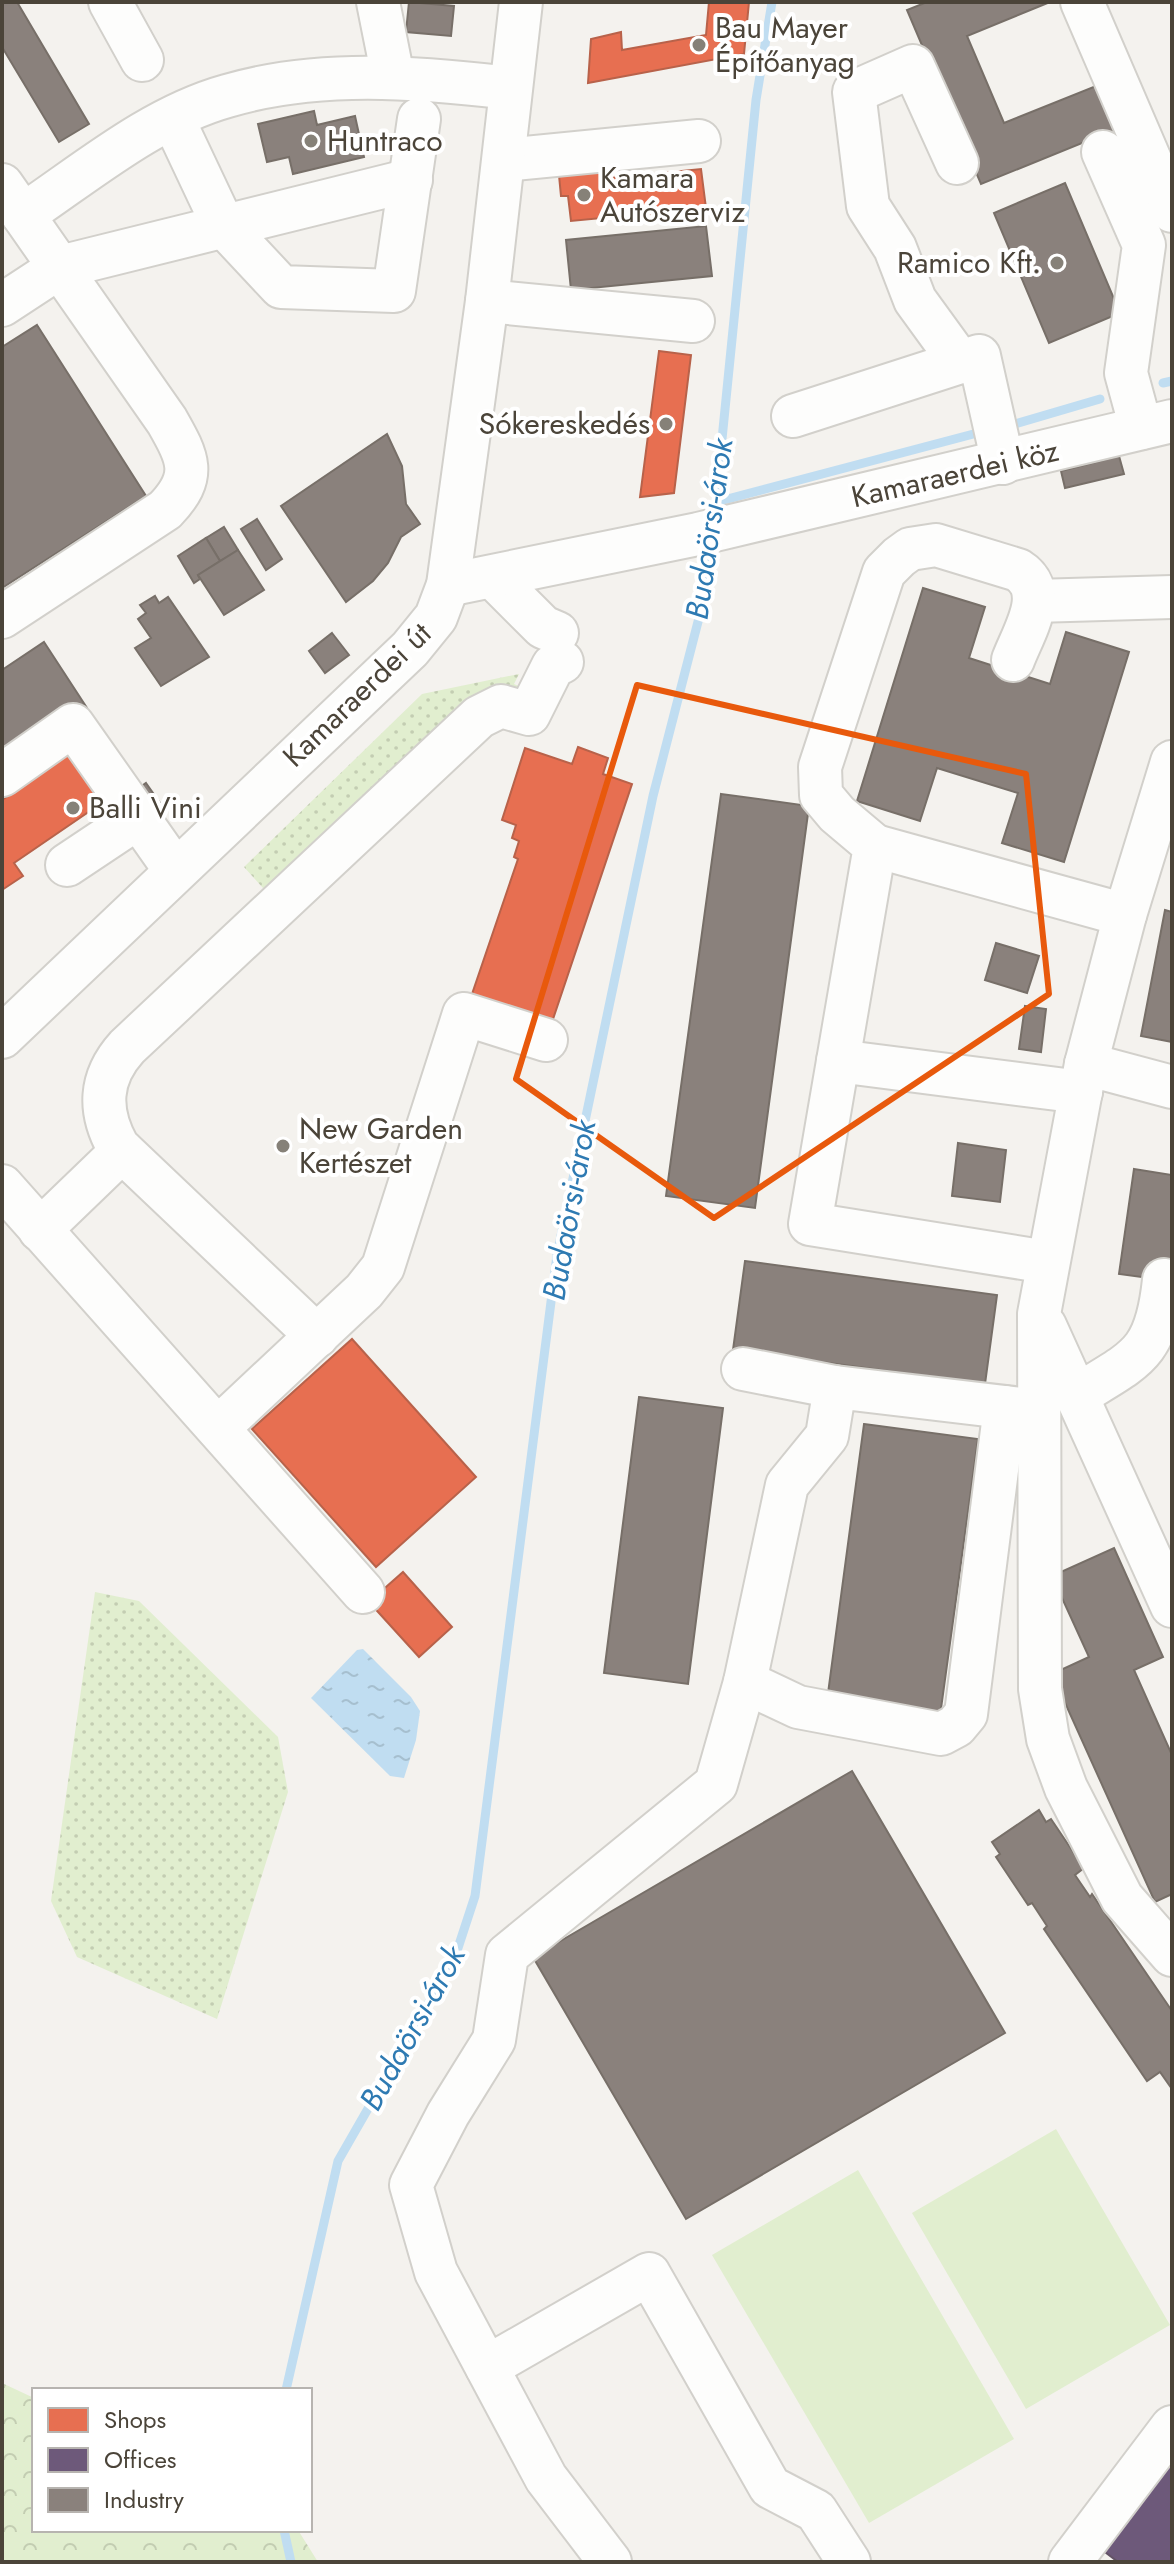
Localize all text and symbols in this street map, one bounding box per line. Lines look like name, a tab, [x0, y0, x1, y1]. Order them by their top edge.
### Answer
place label: Bau Mayer Építőanyag	[715, 6, 855, 83]
marker: Bau Mayer Építőanyag	[690, 36, 708, 54]
place label: Huntraco	[327, 119, 443, 162]
marker: Huntraco	[302, 132, 320, 150]
place label: Kamara Autószerviz	[600, 156, 746, 233]
marker: Kamara Autószerviz	[575, 186, 593, 204]
place label: Ramico Kft.	[897, 241, 1041, 284]
marker: Ramico Kft.	[1048, 254, 1066, 272]
place label: Sókereskedés	[479, 402, 650, 445]
marker: Sókereskedés	[657, 415, 675, 433]
street label: Kamaraerdei köz	[847, 429, 1063, 518]
water label: Budaörsi-árok	[674, 434, 745, 622]
street label: Kamaraerdei út	[273, 612, 441, 777]
place label: Balli Vini	[89, 786, 202, 829]
marker: Balli Vini	[64, 799, 82, 817]
place label: New Garden Kertészet	[299, 1107, 463, 1184]
water label: Budaörsi-árok	[531, 1115, 608, 1304]
marker: New Garden Kertészet	[274, 1137, 292, 1155]
water label: Budaörsi-árok	[348, 1936, 477, 2119]
legend	[32, 2388, 312, 2532]
text: Shops	[104, 2402, 166, 2437]
text: Offices	[104, 2442, 176, 2477]
text: Industry	[104, 2482, 184, 2517]

